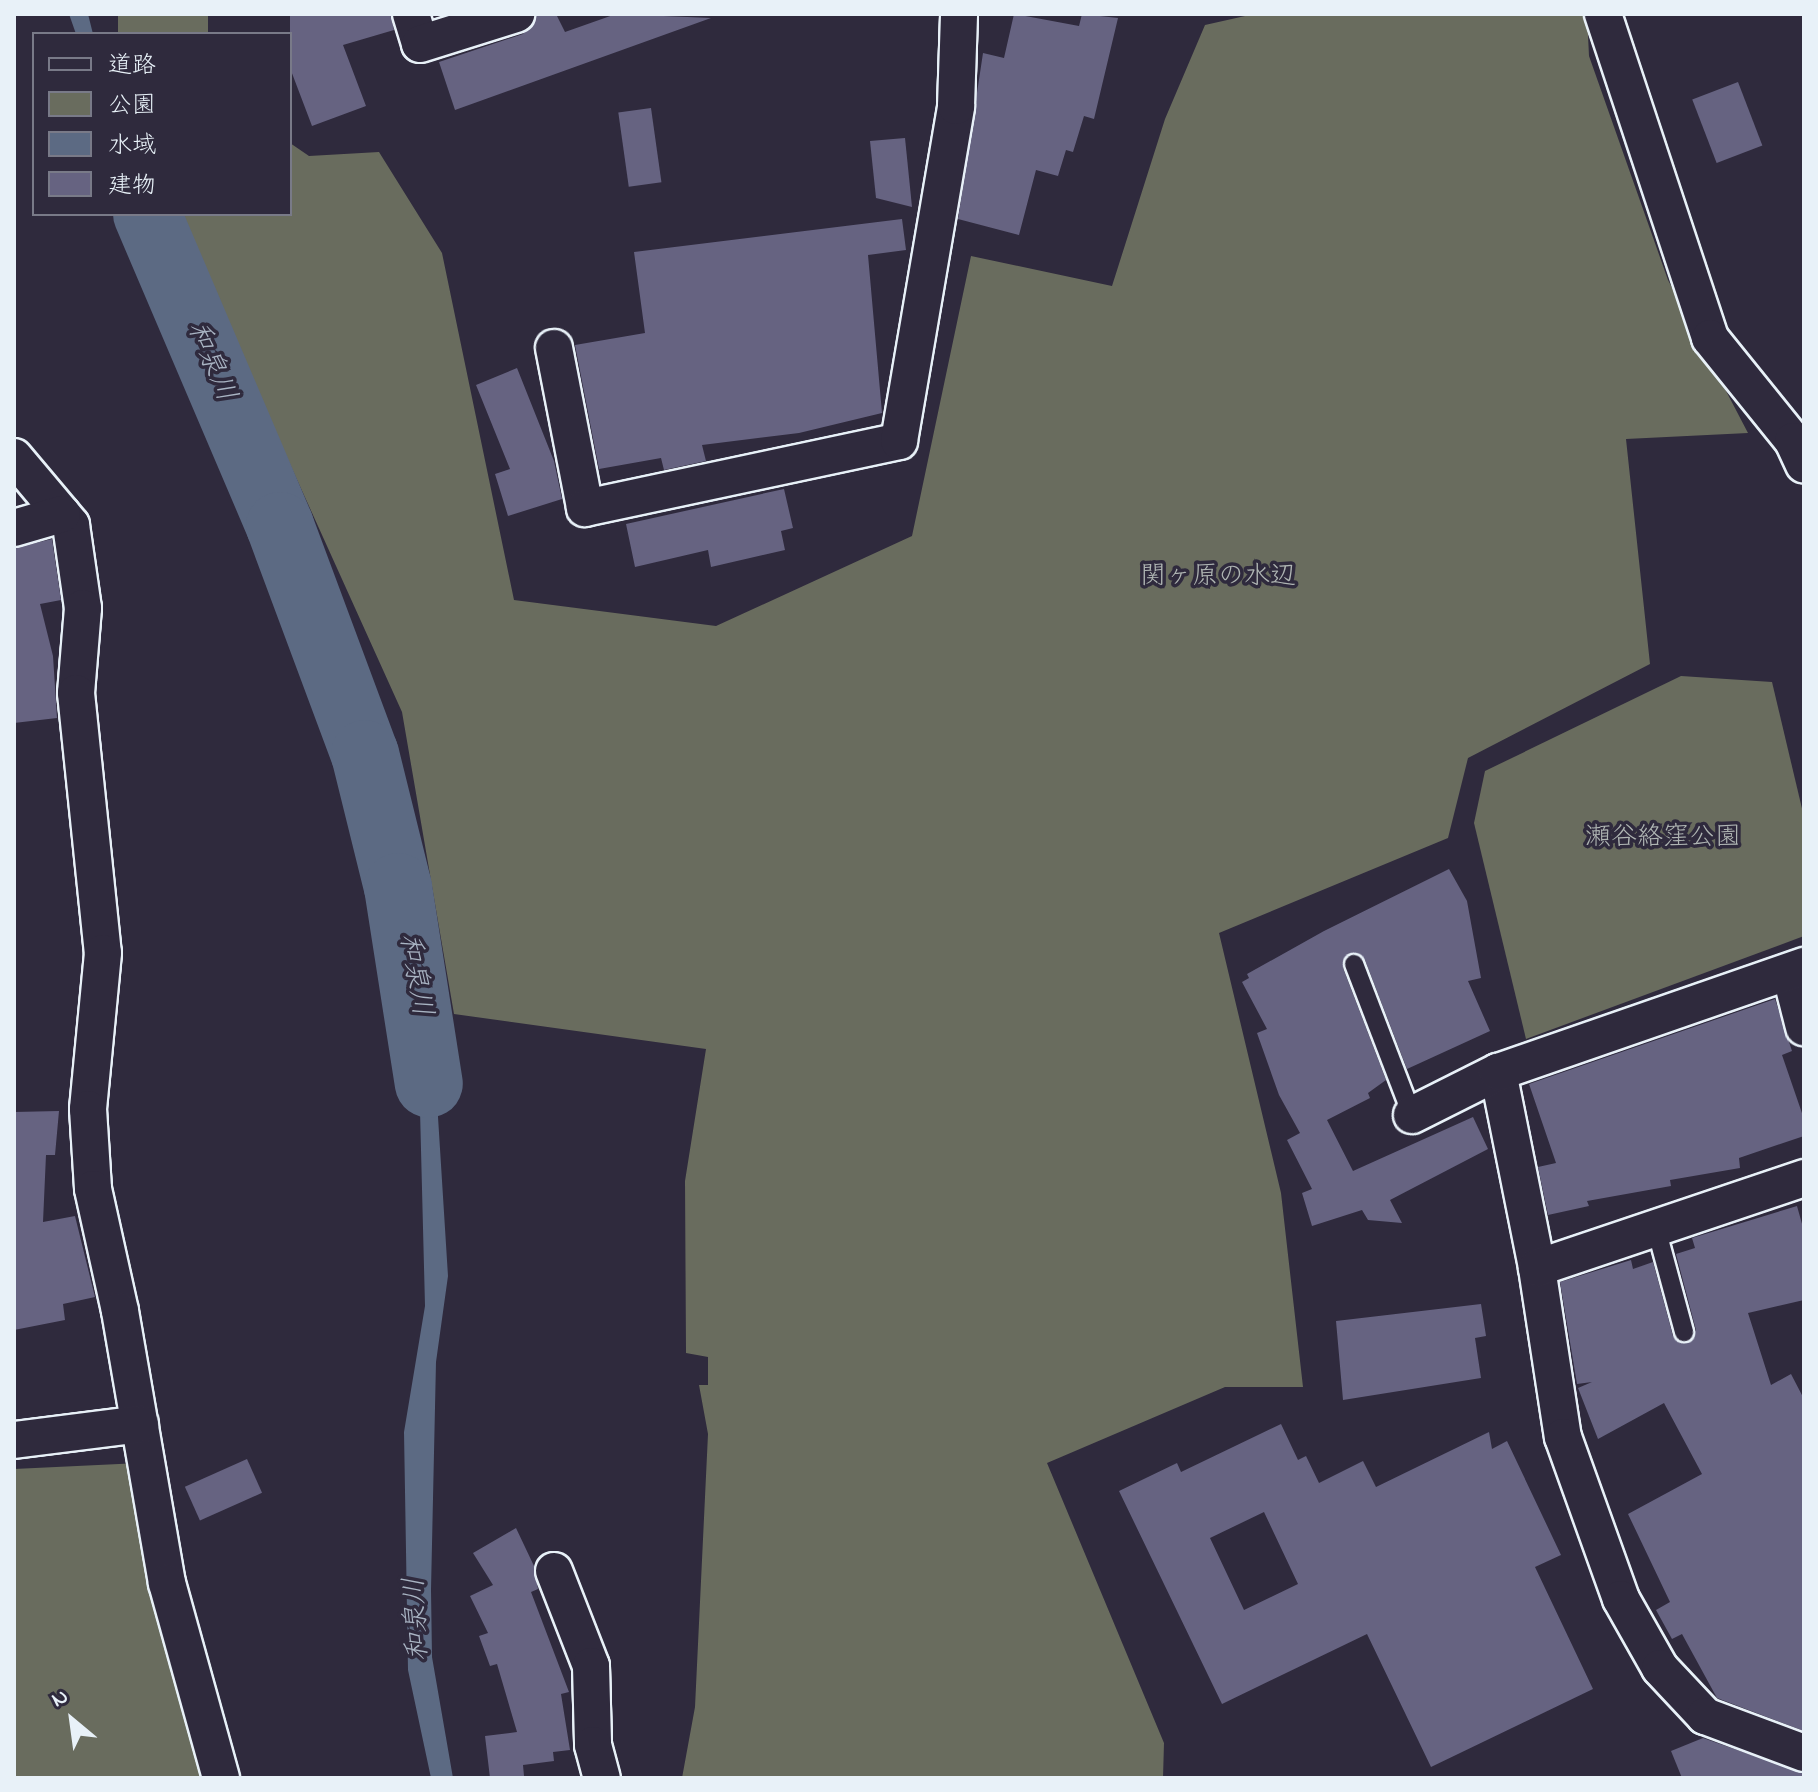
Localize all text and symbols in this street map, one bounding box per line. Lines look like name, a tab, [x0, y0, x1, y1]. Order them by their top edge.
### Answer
legend	[32, 32, 292, 216]
text: 道路	[108, 49, 156, 84]
text: 公園	[108, 89, 156, 124]
text: 水域	[108, 129, 156, 164]
text: 建物	[108, 169, 156, 204]
water label: 和泉川	[178, 317, 242, 407]
park label: 関ヶ原の水辺	[1140, 562, 1296, 594]
park label: 瀬谷絡窪公園	[1585, 823, 1741, 855]
water label: 和泉川	[390, 931, 438, 1019]
water label: 和泉川	[399, 1576, 437, 1662]
north arrow	[32, 1680, 112, 1760]
text: N	[46, 1681, 75, 1717]

